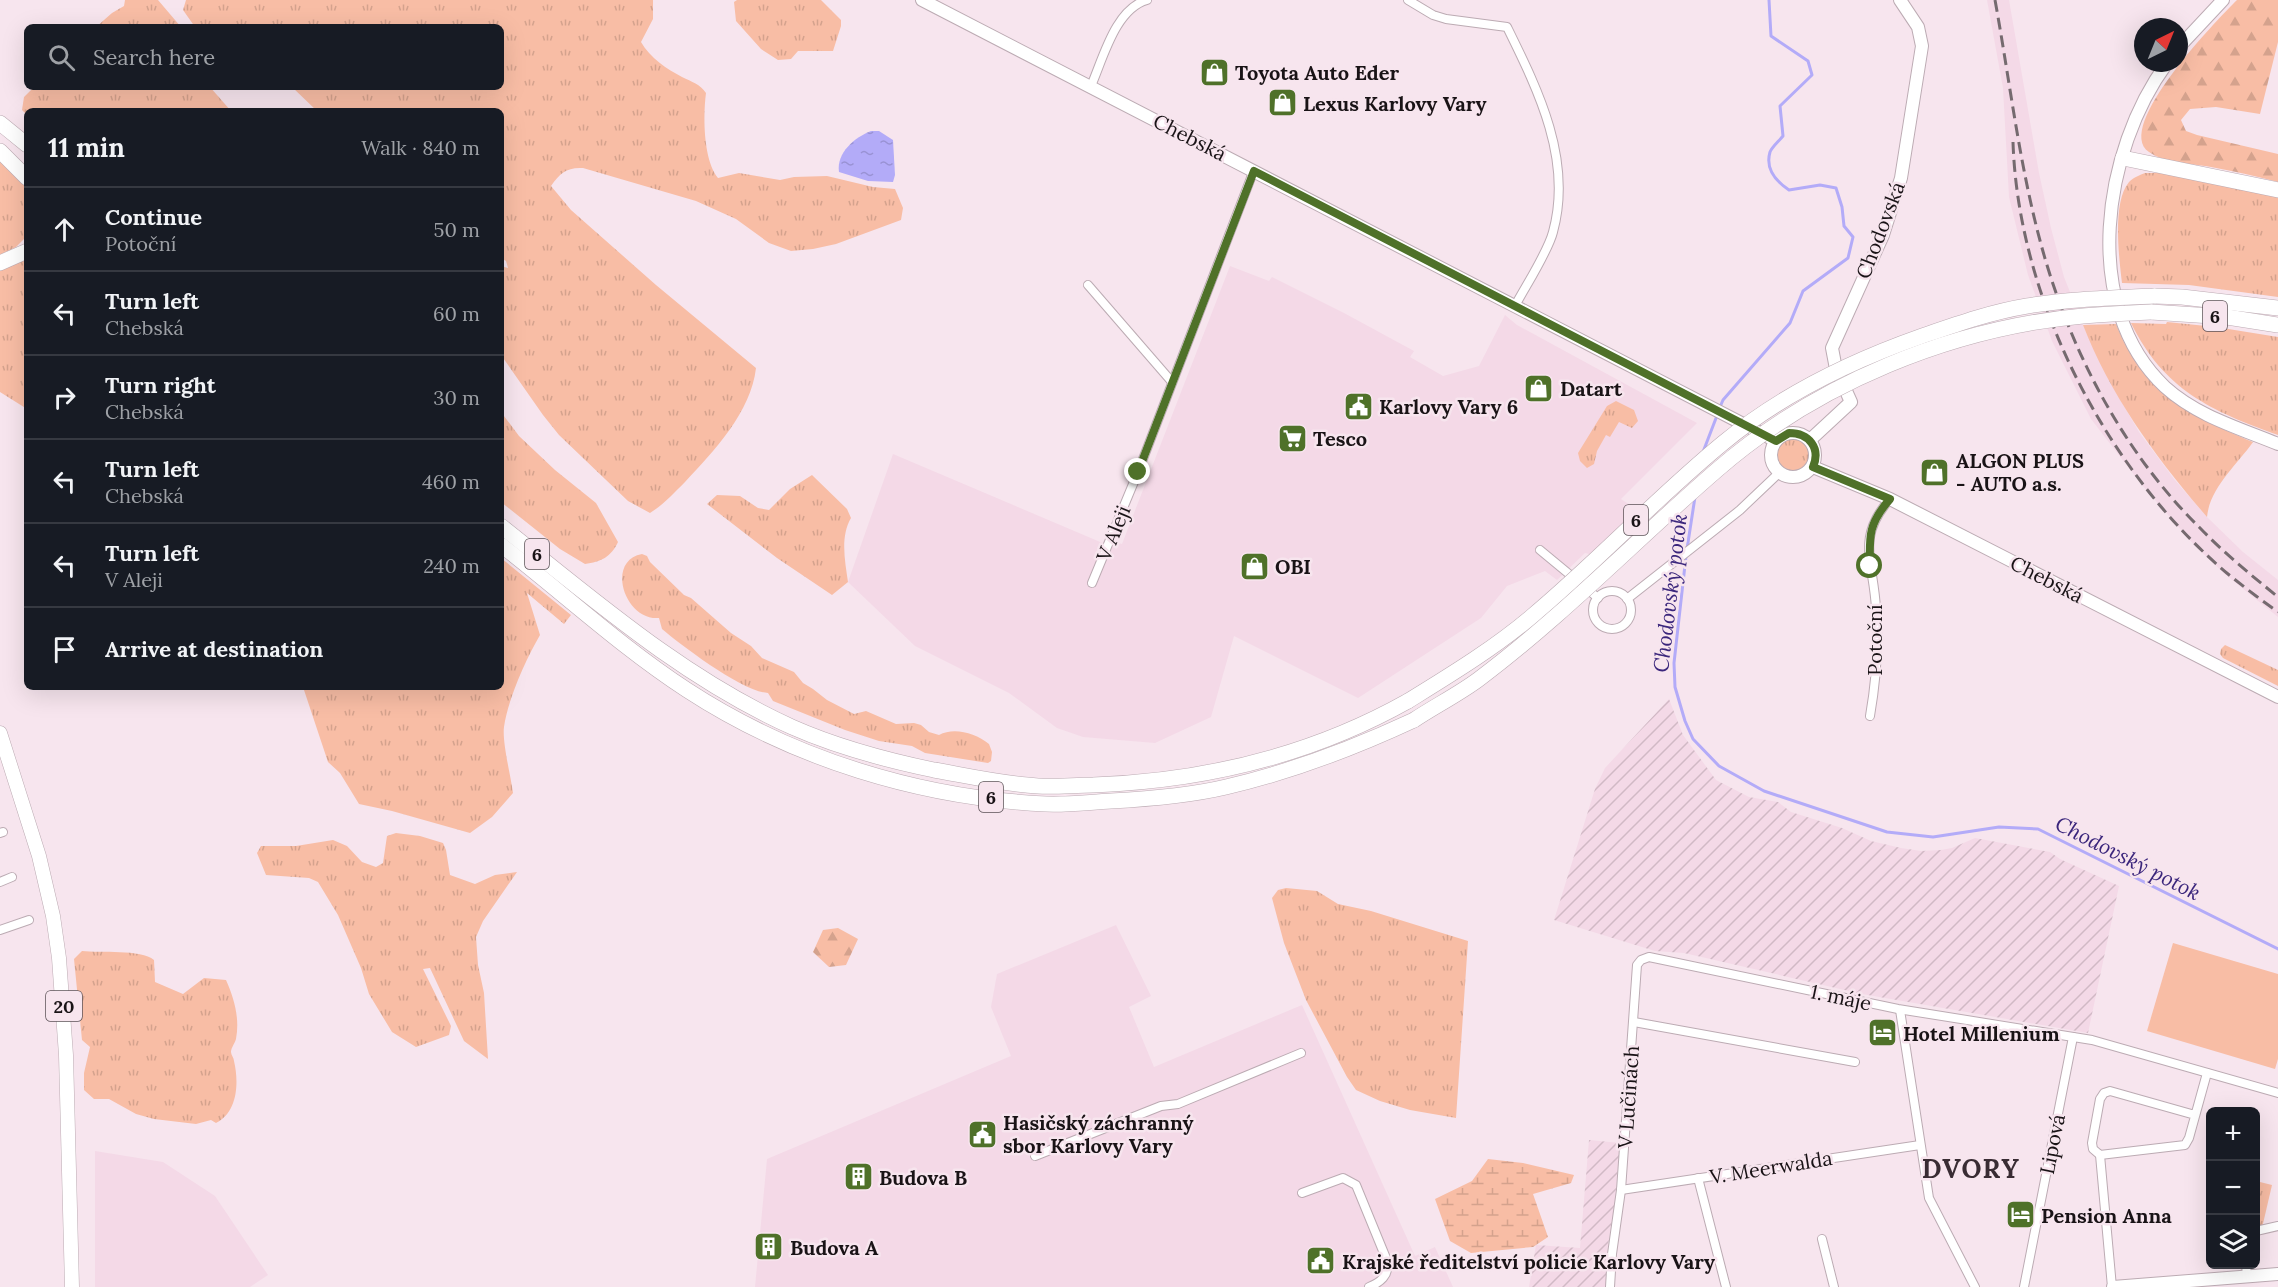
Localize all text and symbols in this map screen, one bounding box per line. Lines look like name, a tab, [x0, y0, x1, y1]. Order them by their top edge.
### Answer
north arrow	[2134, 18, 2188, 72]
search box	[24, 24, 504, 90]
icon: search	[45, 41, 78, 74]
text: Search here	[93, 43, 215, 71]
shop icon: Toyota Auto Eder	[1198, 56, 1230, 88]
place label: Toyota Auto Eder	[1235, 60, 1399, 85]
shop icon: Lexus Karlovy Vary	[1266, 87, 1298, 119]
place label: Lexus Karlovy Vary	[1303, 91, 1487, 116]
street label: Chebská	[1149, 108, 1231, 166]
text: 11 min	[48, 131, 125, 164]
text: Walk · 840 m	[361, 135, 480, 160]
street label: Chodovská	[1850, 178, 1910, 282]
text: Continue	[105, 203, 202, 231]
icon: ahead	[48, 213, 81, 246]
text: 50 m	[434, 217, 480, 242]
text: Potoční	[105, 231, 176, 256]
text: Turn left	[105, 287, 199, 315]
icon: left	[48, 297, 81, 330]
text: 60 m	[433, 301, 480, 326]
road number: 6	[2203, 301, 2227, 331]
text: Chebská	[105, 315, 184, 340]
text: Turn right	[105, 371, 216, 399]
shop icon: Datart	[1523, 372, 1555, 404]
place label: Datart	[1560, 376, 1623, 401]
icon: right	[48, 381, 81, 414]
text: 30 m	[433, 385, 480, 410]
public building icon: Karlovy Vary 6	[1342, 390, 1374, 422]
place label: Karlovy Vary 6	[1379, 394, 1518, 419]
text: Chebská	[105, 399, 184, 424]
supermarket icon: Tesco	[1276, 422, 1308, 454]
place label: Tesco	[1313, 426, 1367, 451]
place label: ALGON PLUS - AUTO a.s.	[1956, 448, 2084, 496]
text: Turn left	[105, 455, 199, 483]
shop icon: ALGON PLUS - AUTO a.s.	[1919, 456, 1951, 488]
route end	[1124, 458, 1150, 484]
icon: left	[48, 465, 81, 498]
text: 460 m	[422, 469, 480, 494]
text: Chebská	[105, 483, 184, 508]
street label: V Aleji	[1090, 501, 1135, 565]
road number: 6	[1624, 505, 1648, 535]
water label: Chodovský potok	[1647, 512, 1693, 674]
text: Turn left	[105, 539, 199, 567]
road number: 6	[525, 539, 549, 569]
icon: left	[48, 549, 81, 582]
shop icon: OBI	[1238, 550, 1270, 582]
street label: Chebská	[2006, 550, 2088, 608]
route start	[1856, 552, 1882, 578]
text: 240 m	[423, 553, 480, 578]
place label: OBI	[1275, 554, 1311, 579]
text: V Aleji	[105, 567, 163, 592]
street label: Potoční	[1862, 604, 1887, 676]
icon: arrive	[48, 633, 81, 666]
text: Arrive at destination	[105, 635, 323, 663]
road number: 6	[979, 782, 1003, 812]
water label: Chodovský potok	[2051, 810, 2205, 906]
street label: 1. máje	[1808, 978, 1874, 1016]
road number: 20	[46, 991, 82, 1021]
hotel icon: Hotel Millenium	[1866, 1017, 1898, 1049]
place label: Hotel Millenium	[1903, 1021, 2060, 1046]
street label: V Lučinách	[1612, 1045, 1644, 1150]
map controls	[2206, 1107, 2260, 1269]
button: +	[2206, 1107, 2260, 1161]
place label: Hasičský záchranný sbor Karlovy Vary	[1003, 1110, 1194, 1158]
street label: Lipová	[2034, 1112, 2070, 1176]
public building icon: Hasičský záchranný sbor Karlovy Vary	[966, 1118, 998, 1150]
street label: V. Meerwalda	[1707, 1145, 1834, 1189]
district label: DVORY	[1922, 1152, 2020, 1185]
building icon: Budova B	[842, 1161, 874, 1193]
button: −	[2206, 1161, 2260, 1215]
place label: Budova B	[879, 1165, 967, 1190]
hotel icon: Pension Anna	[2004, 1199, 2036, 1231]
place label: Pension Anna	[2041, 1203, 2172, 1228]
button: layers	[2206, 1215, 2260, 1269]
building icon: Budova A	[753, 1231, 785, 1263]
place label: Budova A	[790, 1235, 879, 1260]
public building icon: Krajské ředitelství policie Karlovy Vary	[1305, 1245, 1337, 1277]
place label: Krajské ředitelství policie Karlovy Vary	[1342, 1249, 1715, 1274]

